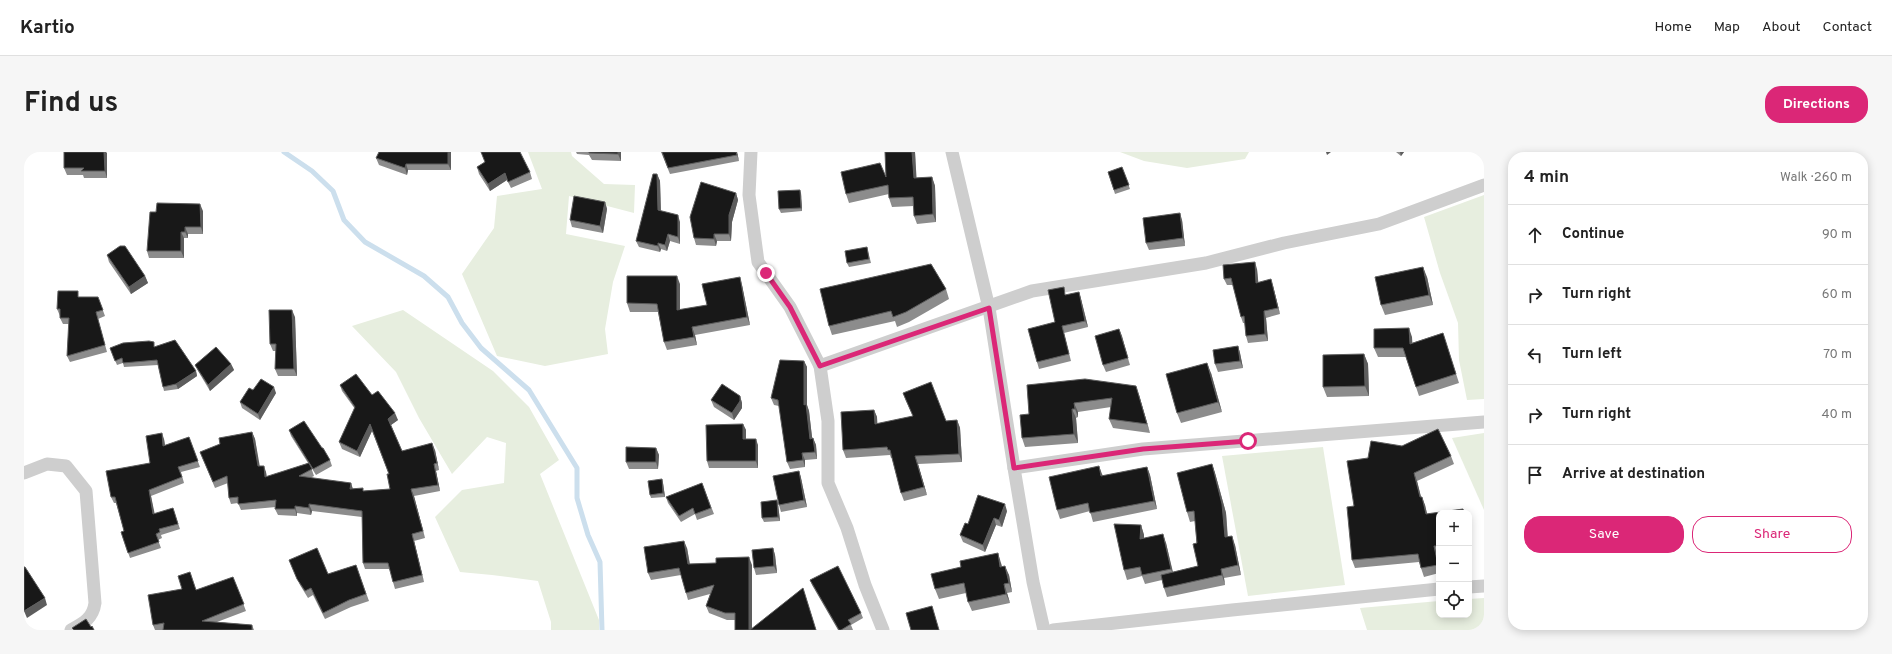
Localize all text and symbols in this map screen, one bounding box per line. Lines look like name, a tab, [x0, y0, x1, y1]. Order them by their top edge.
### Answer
text: Kartio	[20, 16, 75, 40]
text: Home	[1655, 19, 1692, 36]
text: Map	[1714, 19, 1740, 36]
text: About	[1762, 19, 1801, 36]
text: Contact	[1823, 19, 1872, 36]
text: Find us	[24, 86, 118, 122]
button: Directions	[1765, 86, 1868, 123]
text: 4 min	[1524, 167, 1569, 189]
text: Walk · 260 m	[1780, 170, 1852, 186]
icon: ahead	[1524, 224, 1546, 246]
text: Continue	[1562, 225, 1624, 244]
text: 90 m	[1822, 227, 1852, 243]
route end	[757, 264, 775, 282]
icon: right	[1524, 284, 1546, 306]
text: Turn right	[1562, 285, 1631, 304]
text: 60 m	[1822, 287, 1852, 303]
icon: left	[1524, 344, 1546, 366]
text: Turn left	[1562, 345, 1622, 364]
text: 70 m	[1823, 347, 1852, 363]
icon: right	[1524, 404, 1546, 426]
text: Turn right	[1562, 405, 1631, 424]
text: 40 m	[1822, 407, 1852, 423]
route start	[1239, 432, 1257, 450]
icon: arrive	[1524, 464, 1546, 486]
text: Arrive at destination	[1562, 465, 1705, 484]
map controls	[1436, 510, 1472, 618]
button: +	[1436, 510, 1472, 546]
button: Save	[1524, 516, 1684, 553]
button: Share	[1692, 516, 1852, 553]
button: −	[1436, 546, 1472, 582]
button: locate	[1436, 582, 1472, 618]

